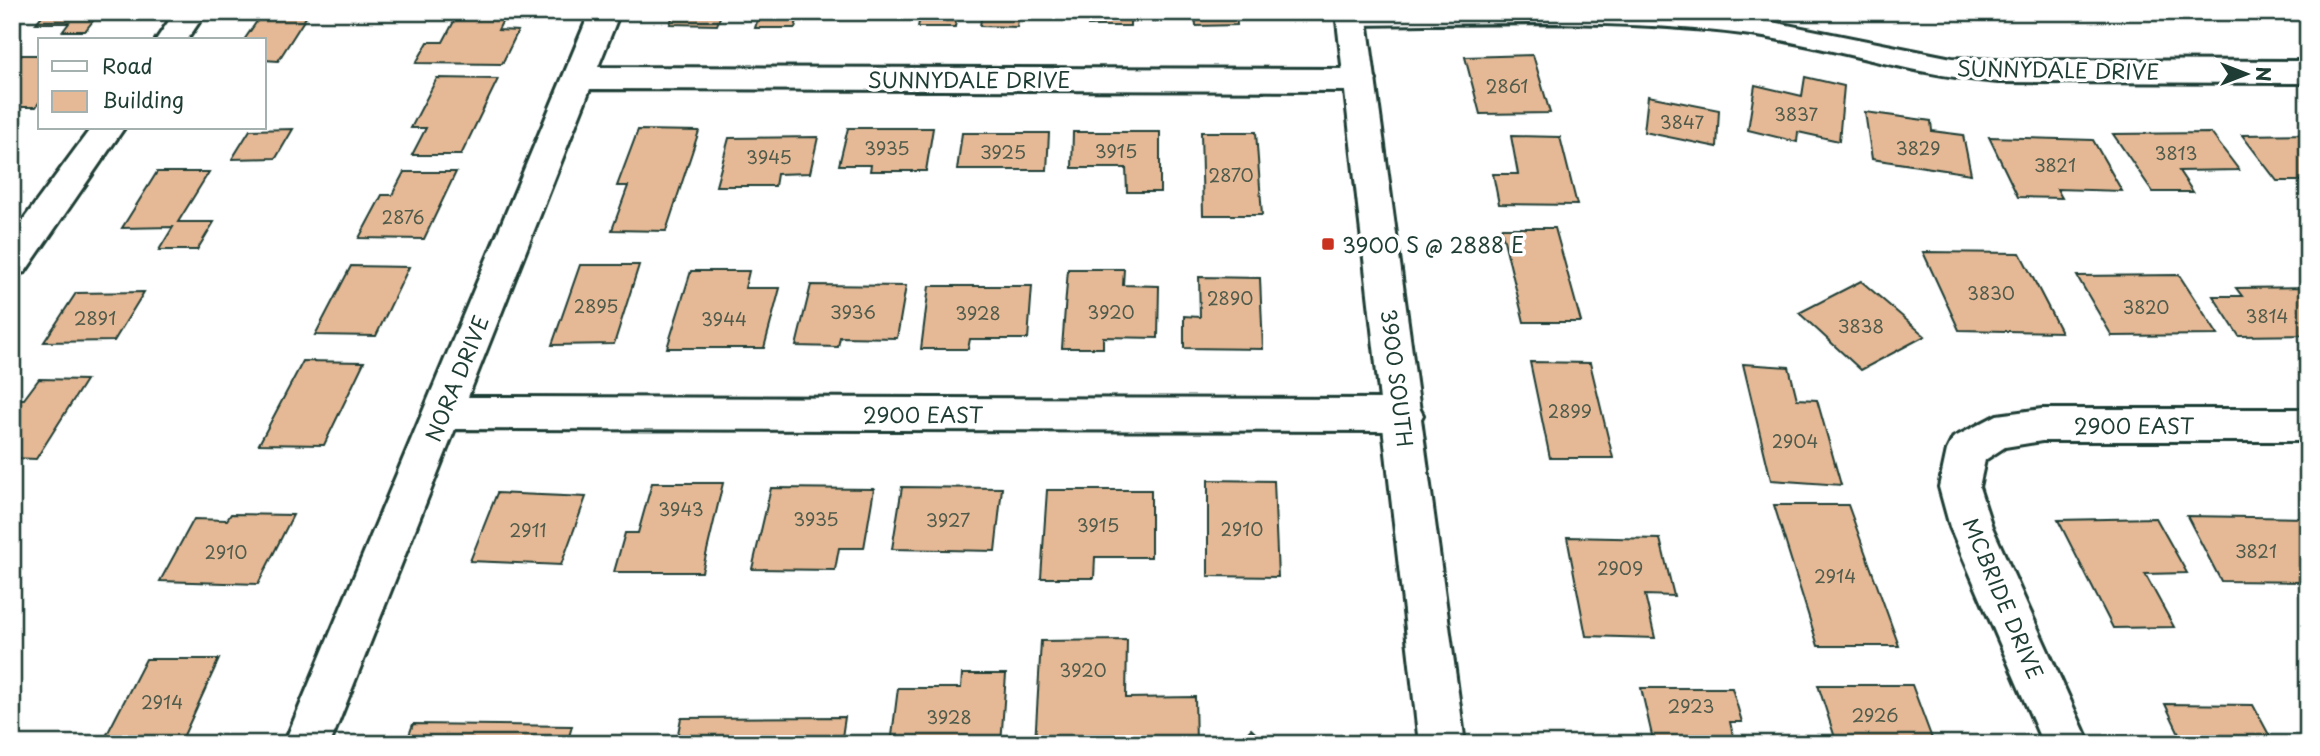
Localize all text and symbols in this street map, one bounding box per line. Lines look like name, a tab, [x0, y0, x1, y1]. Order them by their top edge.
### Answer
legend	[38, 38, 266, 130]
north arrow	[2212, 38, 2282, 108]
text: Road	[102, 49, 153, 81]
street label: SUNNYDALE DRIVE	[1956, 51, 2160, 87]
street label: SUNNYDALE DRIVE	[868, 63, 1070, 95]
text: N	[2250, 66, 2278, 82]
house number: 2861	[1486, 72, 1528, 99]
text: Building	[102, 83, 184, 115]
house number: 3837	[1774, 100, 1818, 127]
house number: 3847	[1660, 108, 1705, 135]
house number: 3935	[864, 134, 910, 161]
house number: 3829	[1896, 134, 1940, 161]
house number: 3915	[1095, 137, 1137, 164]
house number: 3925	[980, 138, 1026, 165]
house number: 3813	[2154, 139, 2198, 166]
house number: 3945	[746, 143, 792, 170]
house number: 3821	[2034, 151, 2076, 178]
house number: 2870	[1208, 161, 1254, 188]
house number: 2876	[382, 203, 424, 230]
place label: 3900 S @ 2888 E	[1342, 228, 1524, 260]
marker: 3900 S @ 2888 E	[1320, 236, 1336, 252]
house number: 3830	[1967, 279, 2015, 306]
house number: 2890	[1207, 284, 1253, 311]
house number: 2895	[574, 292, 618, 319]
house number: 3820	[2122, 293, 2170, 320]
house number: 3936	[830, 298, 876, 325]
house number: 3920	[1087, 298, 1135, 325]
house number: 3928	[955, 299, 1001, 326]
house number: 3814	[2245, 302, 2289, 329]
house number: 2891	[74, 304, 116, 331]
house number: 3944	[701, 305, 747, 332]
street label: 3900 SOUTH	[1374, 307, 1422, 449]
street label: NORA DRIVE	[416, 310, 496, 446]
house number: 3838	[1838, 312, 1884, 339]
house number: 2899	[1548, 397, 1592, 424]
street label: 2900 EAST	[863, 398, 984, 430]
street label: 2900 EAST	[2074, 409, 2195, 441]
house number: 2904	[1772, 427, 1818, 454]
house number: 3943	[658, 495, 704, 522]
house number: 3935	[793, 505, 839, 532]
house number: 3927	[926, 506, 970, 533]
house number: 3915	[1077, 511, 1119, 538]
street label: MCBRIDE DRIVE	[1956, 512, 2052, 684]
house number: 2910	[1221, 515, 1263, 542]
house number: 2911	[509, 516, 547, 543]
house number: 3821	[2235, 537, 2277, 564]
house number: 2910	[205, 538, 247, 565]
house number: 2909	[1597, 554, 1643, 581]
house number: 2914	[1814, 562, 1856, 589]
house number: 3920	[1059, 656, 1107, 683]
house number: 2914	[141, 688, 183, 715]
house number: 2923	[1668, 692, 1714, 719]
house number: 2926	[1851, 701, 1899, 728]
house number: 3928	[926, 703, 972, 730]

